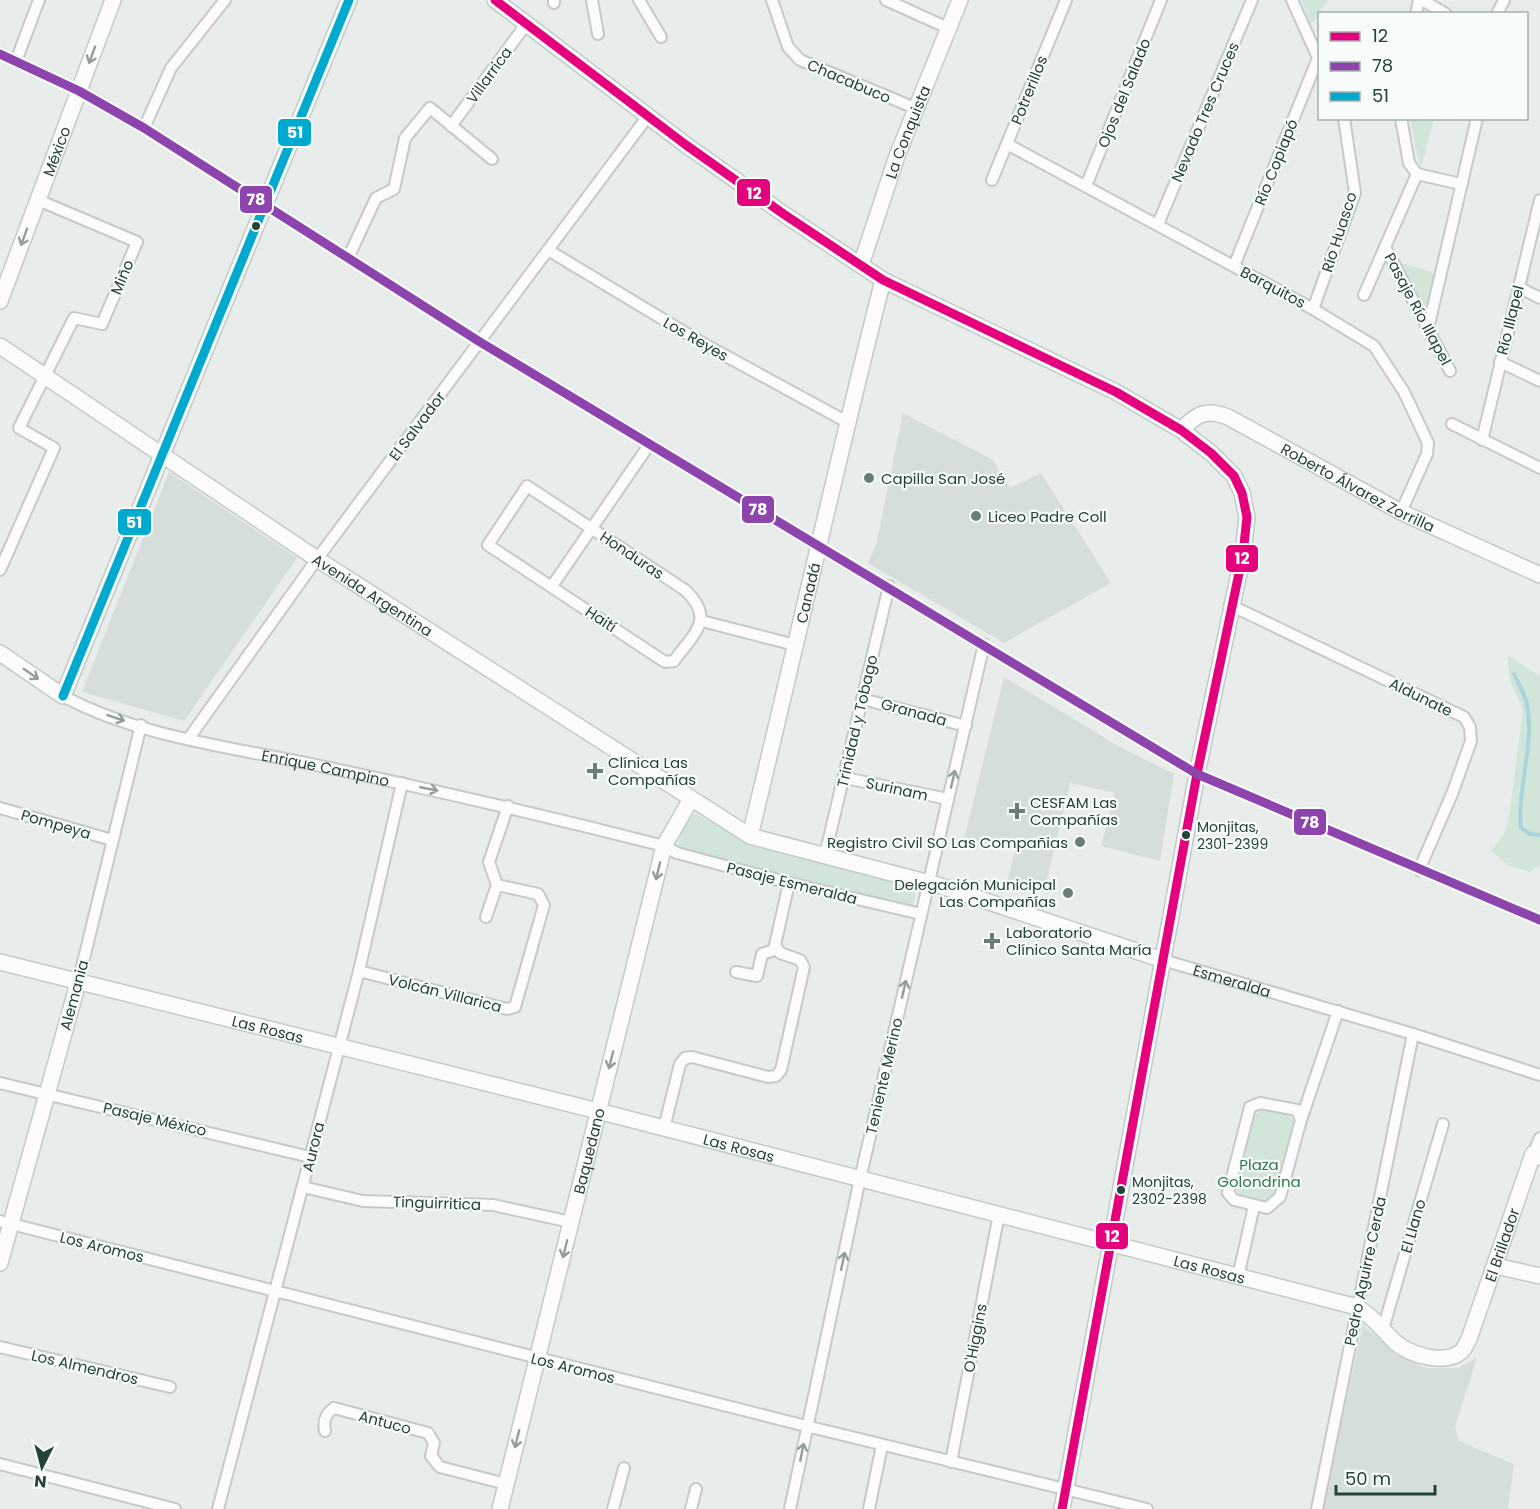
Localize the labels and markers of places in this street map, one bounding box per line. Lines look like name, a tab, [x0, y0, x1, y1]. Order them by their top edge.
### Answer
unlabelled marker	[250, 220, 262, 232]
place label: Capilla San José	[881, 468, 1005, 489]
marker: Capilla San José	[862, 471, 876, 485]
place label: Liceo Padre Coll	[988, 506, 1107, 527]
marker: Liceo Padre Coll	[969, 509, 983, 523]
place label: Clínica Las Compañías	[608, 752, 696, 790]
marker: Clínica Las Compañías	[586, 762, 604, 780]
place label: CESFAM Las Compañías	[1030, 792, 1118, 830]
marker: CESFAM Las Compañías	[1008, 802, 1026, 820]
place label: Monjitas, 2301-2399	[1197, 817, 1268, 854]
marker: Monjitas, 2301-2399	[1180, 829, 1192, 841]
place label: Registro Civil SO Las Compañias	[827, 832, 1068, 853]
marker: Registro Civil SO Las Compañias	[1073, 835, 1087, 849]
place label: Delegación Municipal Las Compañías	[894, 874, 1056, 912]
marker: Delegación Municipal Las Compañías	[1061, 886, 1075, 900]
place label: Laboratorio Clínico Santa María	[1006, 922, 1152, 960]
marker: Laboratorio Clínico Santa María	[983, 932, 1001, 950]
place label: Monjitas, 2302-2398	[1132, 1172, 1207, 1209]
marker: Monjitas, 2302-2398	[1115, 1184, 1127, 1196]

